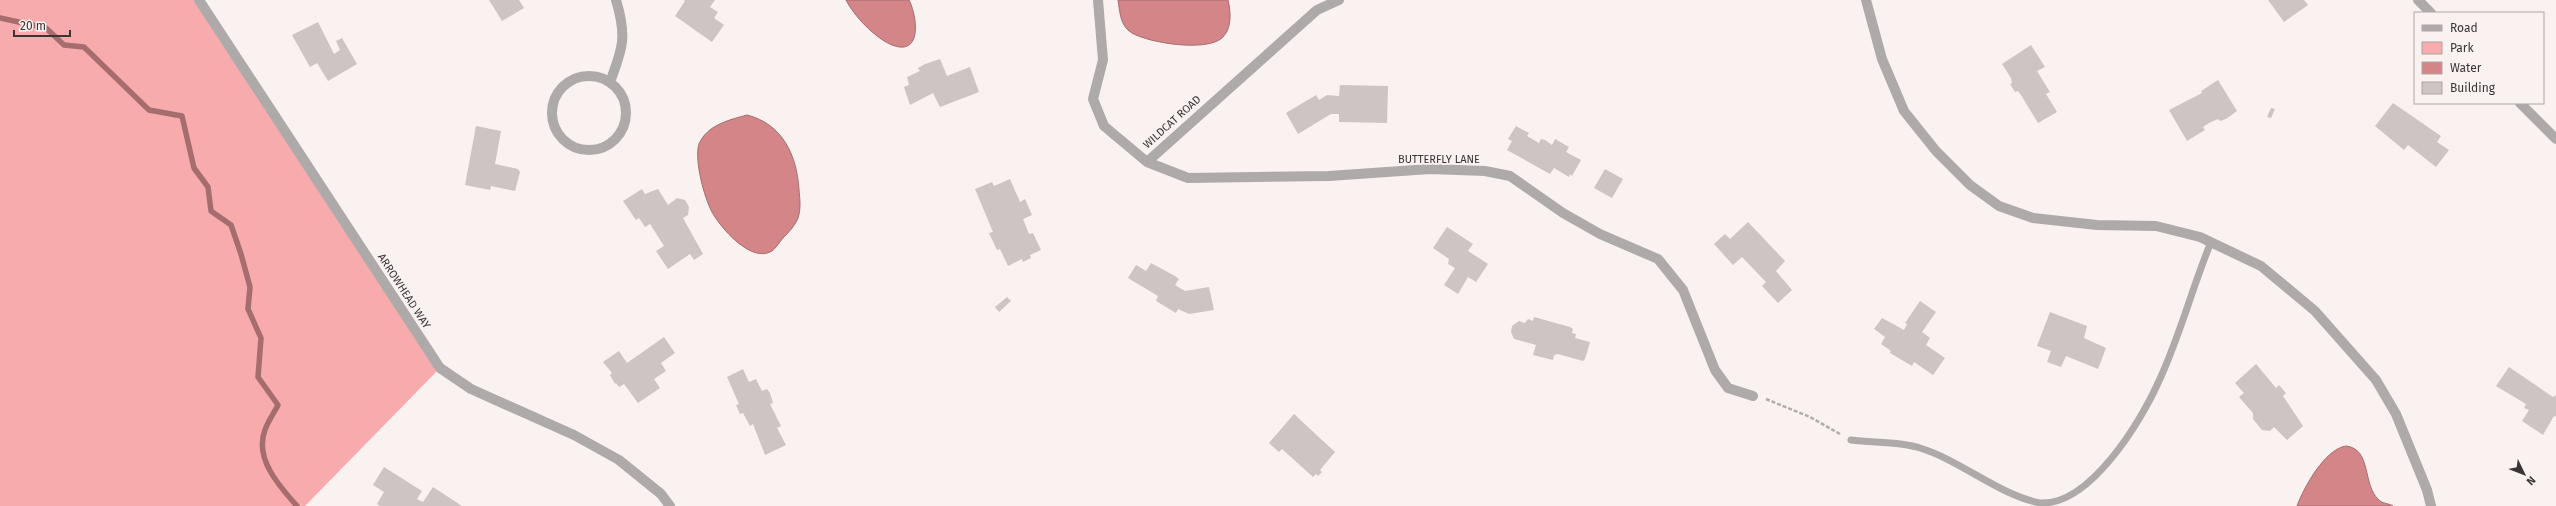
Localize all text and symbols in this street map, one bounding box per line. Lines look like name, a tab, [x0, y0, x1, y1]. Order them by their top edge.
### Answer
scale bar	[14, 12, 70, 38]
legend	[2414, 12, 2544, 104]
text: 20 m	[20, 19, 46, 33]
text: Road	[2450, 21, 2478, 35]
text: Park	[2450, 41, 2474, 55]
text: Water	[2450, 61, 2482, 75]
text: Building	[2450, 81, 2496, 95]
street label: WILDCAT ROAD	[1141, 93, 1203, 151]
street label: BUTTERFLY LANE	[1398, 153, 1480, 166]
street label: ARROWHEAD WAY	[375, 251, 433, 331]
north arrow	[2504, 454, 2544, 494]
text: N	[2524, 473, 2538, 488]

